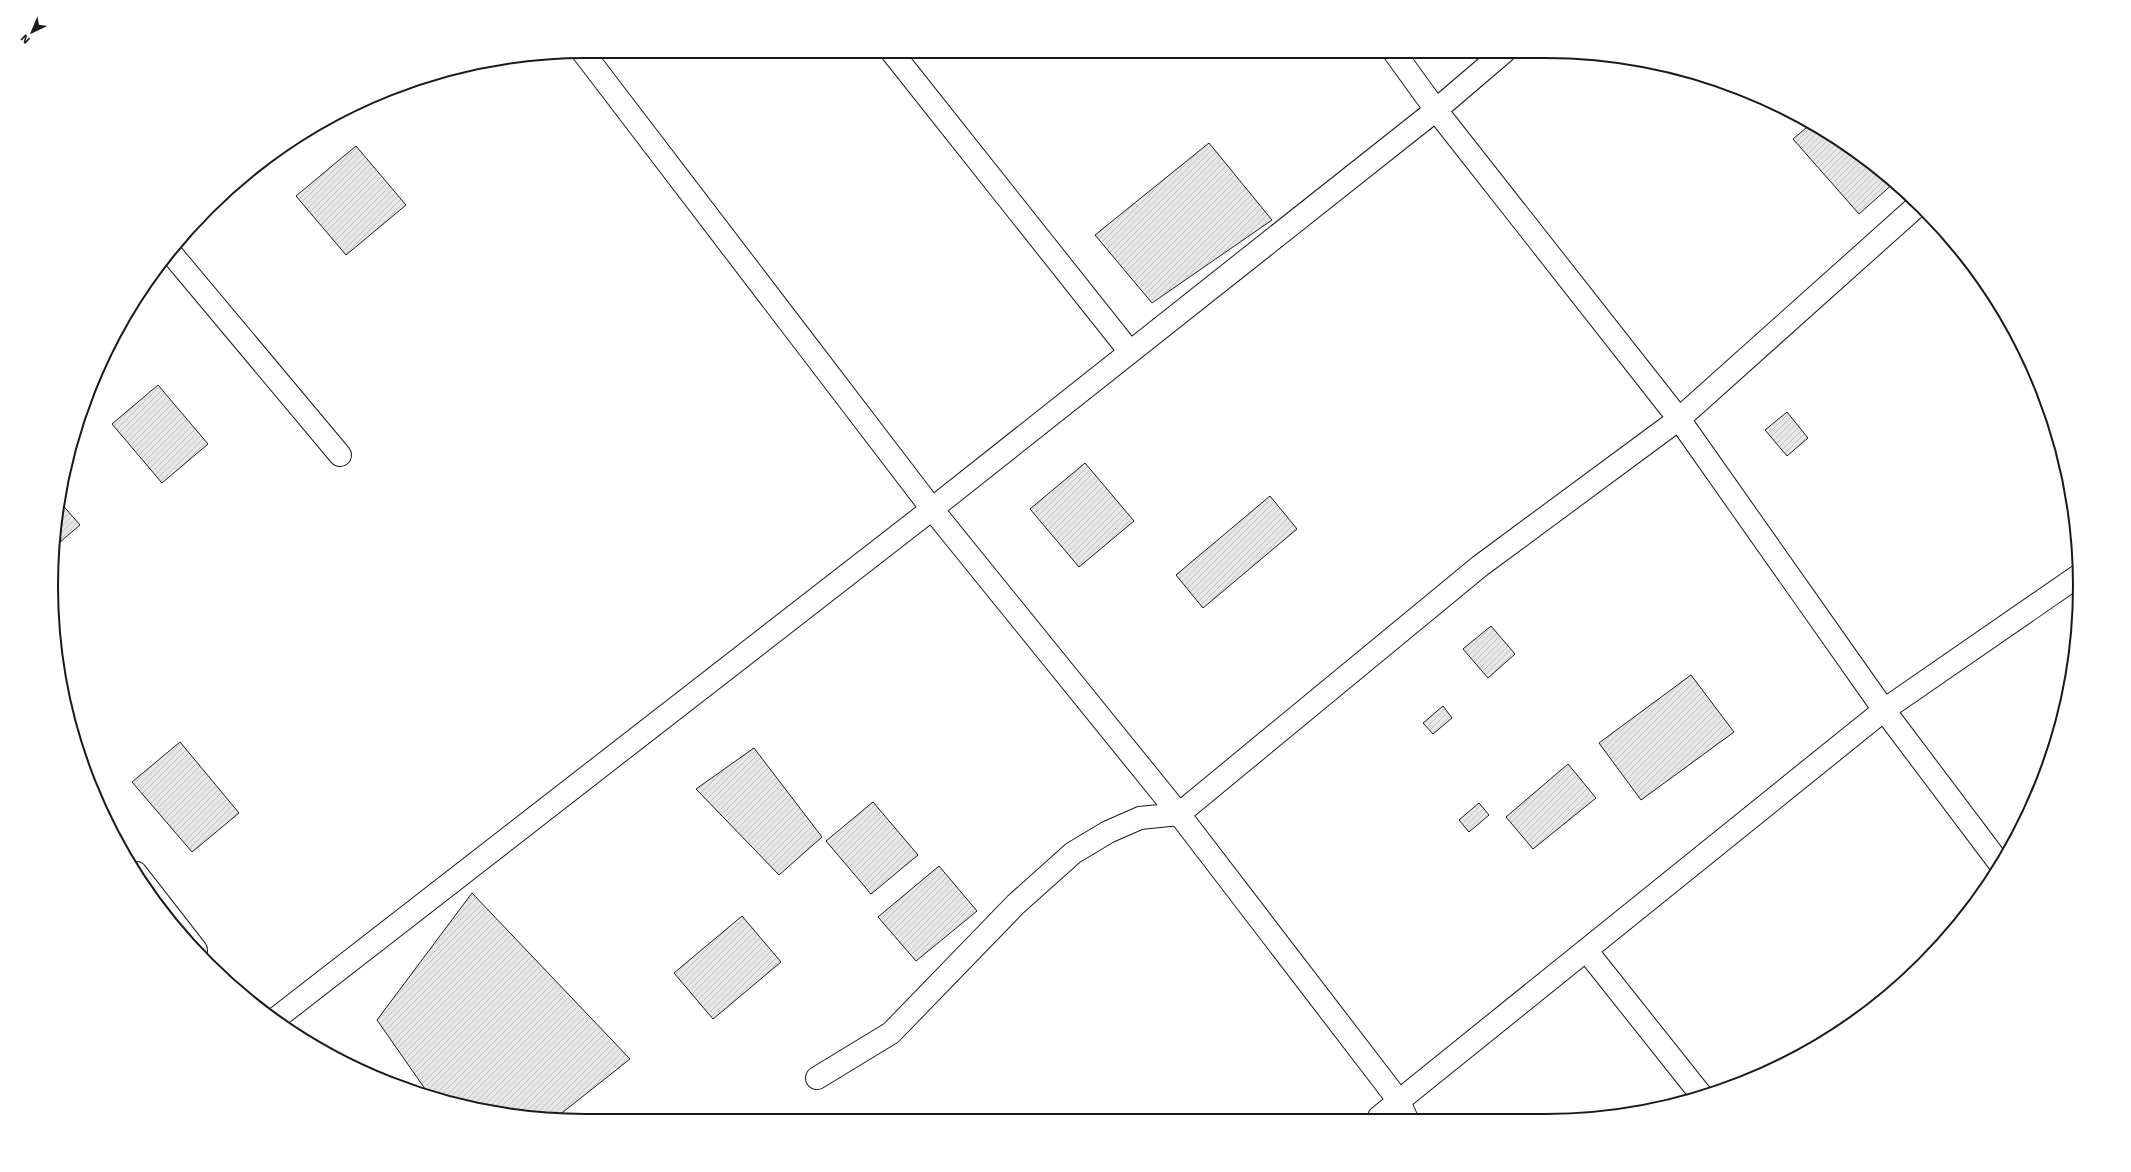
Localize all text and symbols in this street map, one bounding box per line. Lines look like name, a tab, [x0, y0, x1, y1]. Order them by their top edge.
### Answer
north arrow	[12, 12, 52, 52]
text: N	[18, 31, 33, 46]

